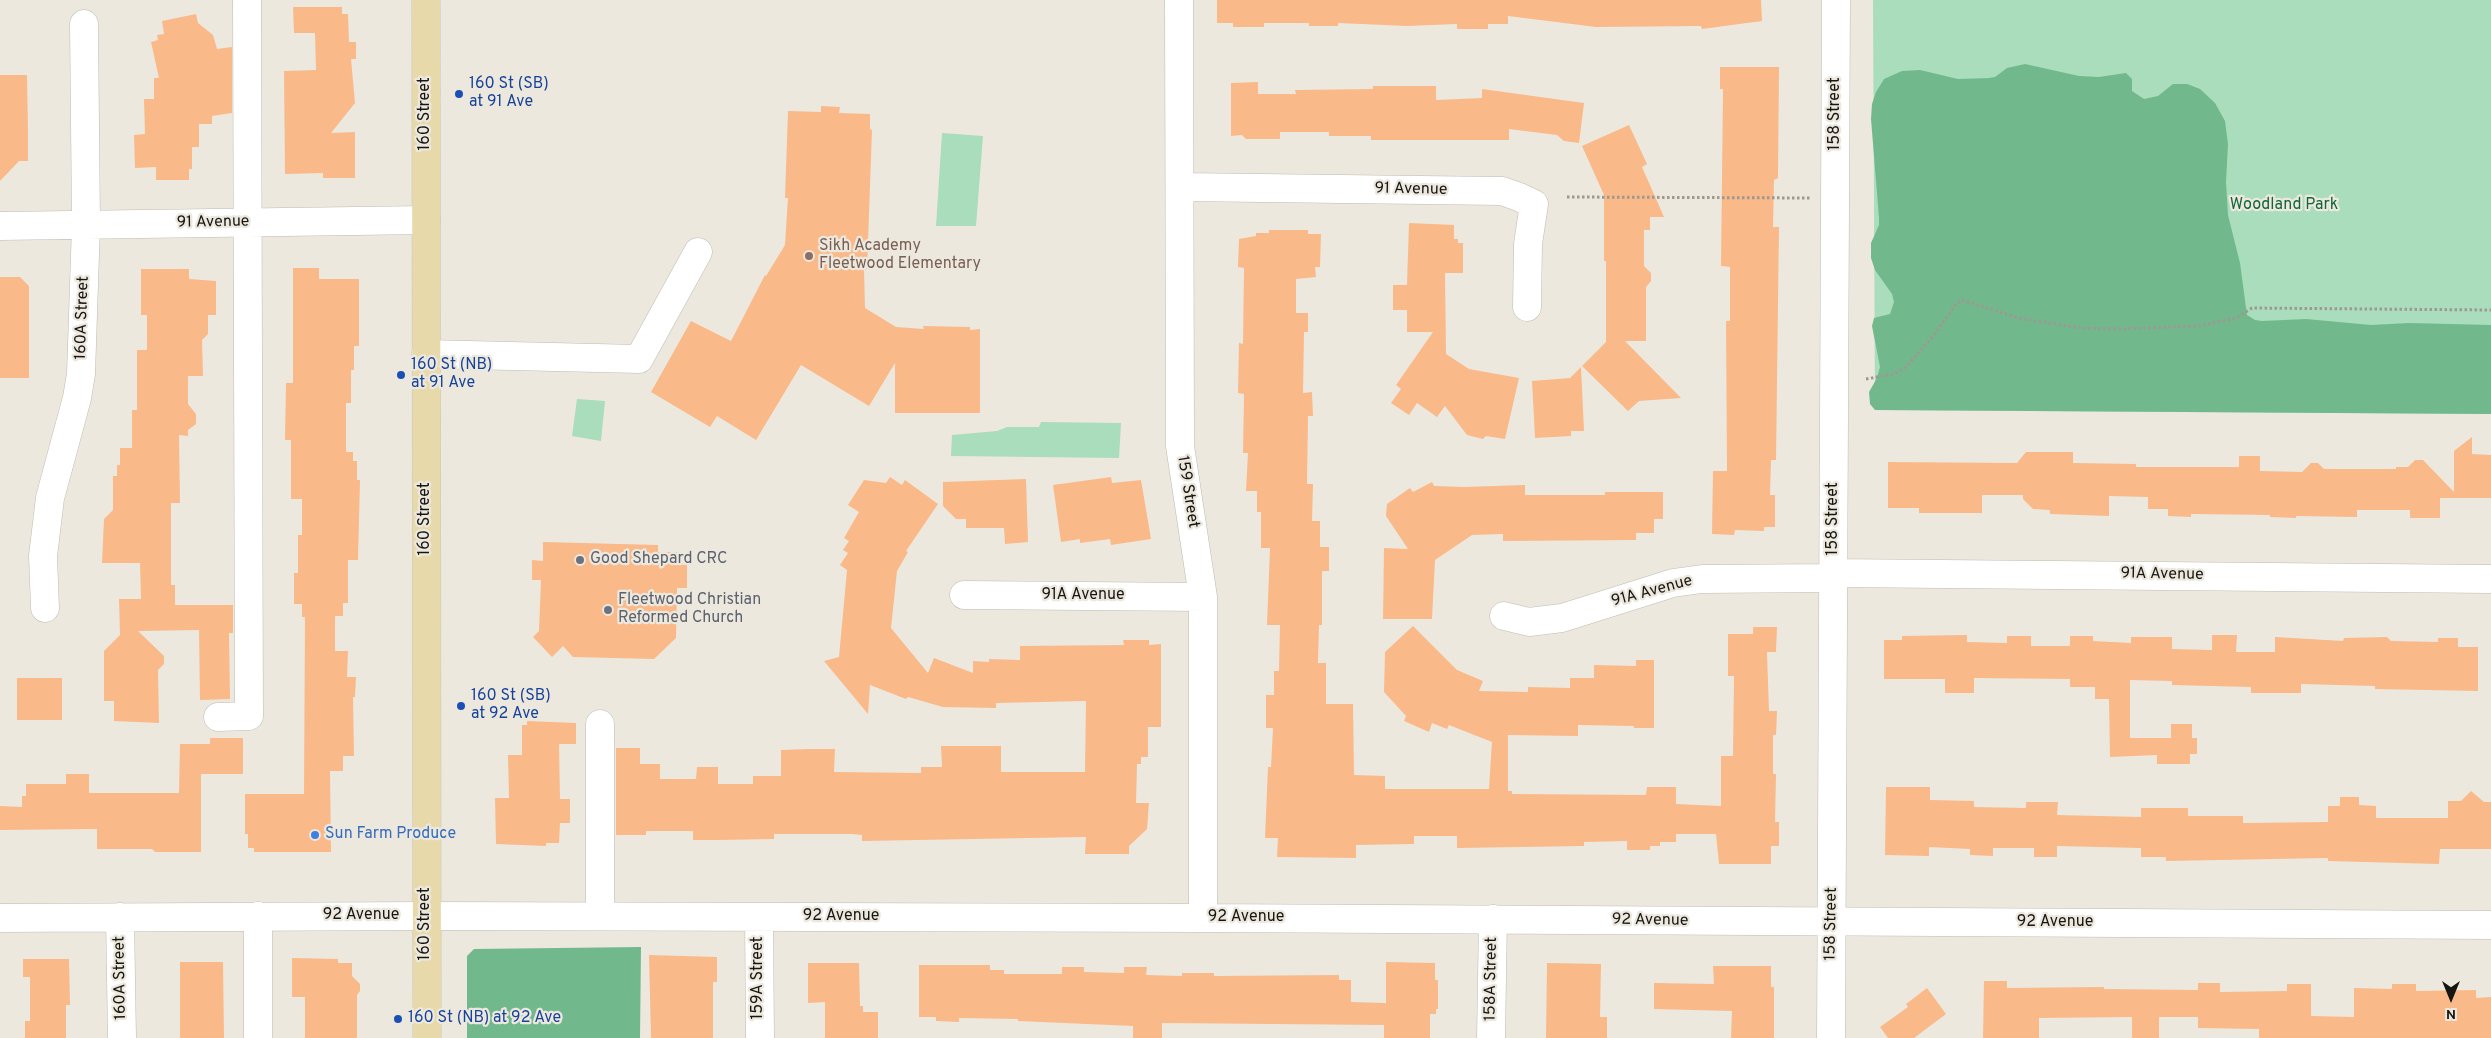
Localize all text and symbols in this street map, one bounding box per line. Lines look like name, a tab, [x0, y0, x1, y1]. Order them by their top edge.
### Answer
place label: 160 St (SB) at 91 Ave	[469, 75, 549, 113]
street label: 160 Street	[416, 77, 436, 151]
street label: 158 Street	[1826, 77, 1846, 151]
marker: 160 St (SB) at 91 Ave	[453, 88, 465, 100]
street label: 91 Avenue	[1374, 180, 1448, 200]
park label: Woodland Park	[2230, 196, 2338, 216]
street label: 91 Avenue	[176, 213, 250, 233]
place label: Sikh Academy Fleetwood Elementary	[819, 237, 981, 275]
marker: Sikh Academy Fleetwood Elementary	[803, 250, 815, 262]
street label: 160A Street	[72, 276, 94, 360]
place label: 160 St (NB) at 91 Ave	[411, 356, 492, 394]
marker: 160 St (NB) at 91 Ave	[395, 369, 407, 381]
street label: 159 Street	[1172, 454, 1202, 530]
street label: 160 Street	[416, 482, 436, 556]
street label: 158 Street	[1824, 482, 1844, 556]
place label: Good Shepard CRC	[590, 550, 727, 570]
marker: Good Shepard CRC	[574, 554, 586, 566]
street label: 91A Avenue	[2120, 565, 2204, 585]
street label: 91A Avenue	[1609, 572, 1695, 612]
street label: 91A Avenue	[1041, 586, 1125, 606]
place label: Fleetwood Christian Reformed Church	[618, 591, 761, 629]
marker: Fleetwood Christian Reformed Church	[602, 604, 614, 616]
place label: 160 St (SB) at 92 Ave	[471, 687, 551, 725]
marker: 160 St (SB) at 92 Ave	[455, 700, 467, 712]
place label: Sun Farm Produce	[325, 825, 456, 845]
marker: Sun Farm Produce	[309, 829, 321, 841]
street label: 160 Street	[416, 887, 436, 961]
street label: 158 Street	[1822, 887, 1842, 961]
street label: 92 Avenue	[323, 906, 399, 926]
street label: 92 Avenue	[803, 907, 879, 927]
street label: 92 Avenue	[1208, 908, 1284, 928]
street label: 92 Avenue	[1612, 911, 1688, 931]
street label: 92 Avenue	[2017, 913, 2093, 933]
street label: 160A Street	[111, 936, 131, 1020]
street label: 159A Street	[749, 936, 769, 1020]
street label: 158A Street	[1482, 937, 1502, 1021]
north arrow	[2426, 973, 2476, 1023]
text: N	[2446, 1005, 2456, 1022]
place label: 160 St (NB) at 92 Ave	[408, 1009, 561, 1029]
marker: 160 St (NB) at 92 Ave	[392, 1013, 404, 1025]

